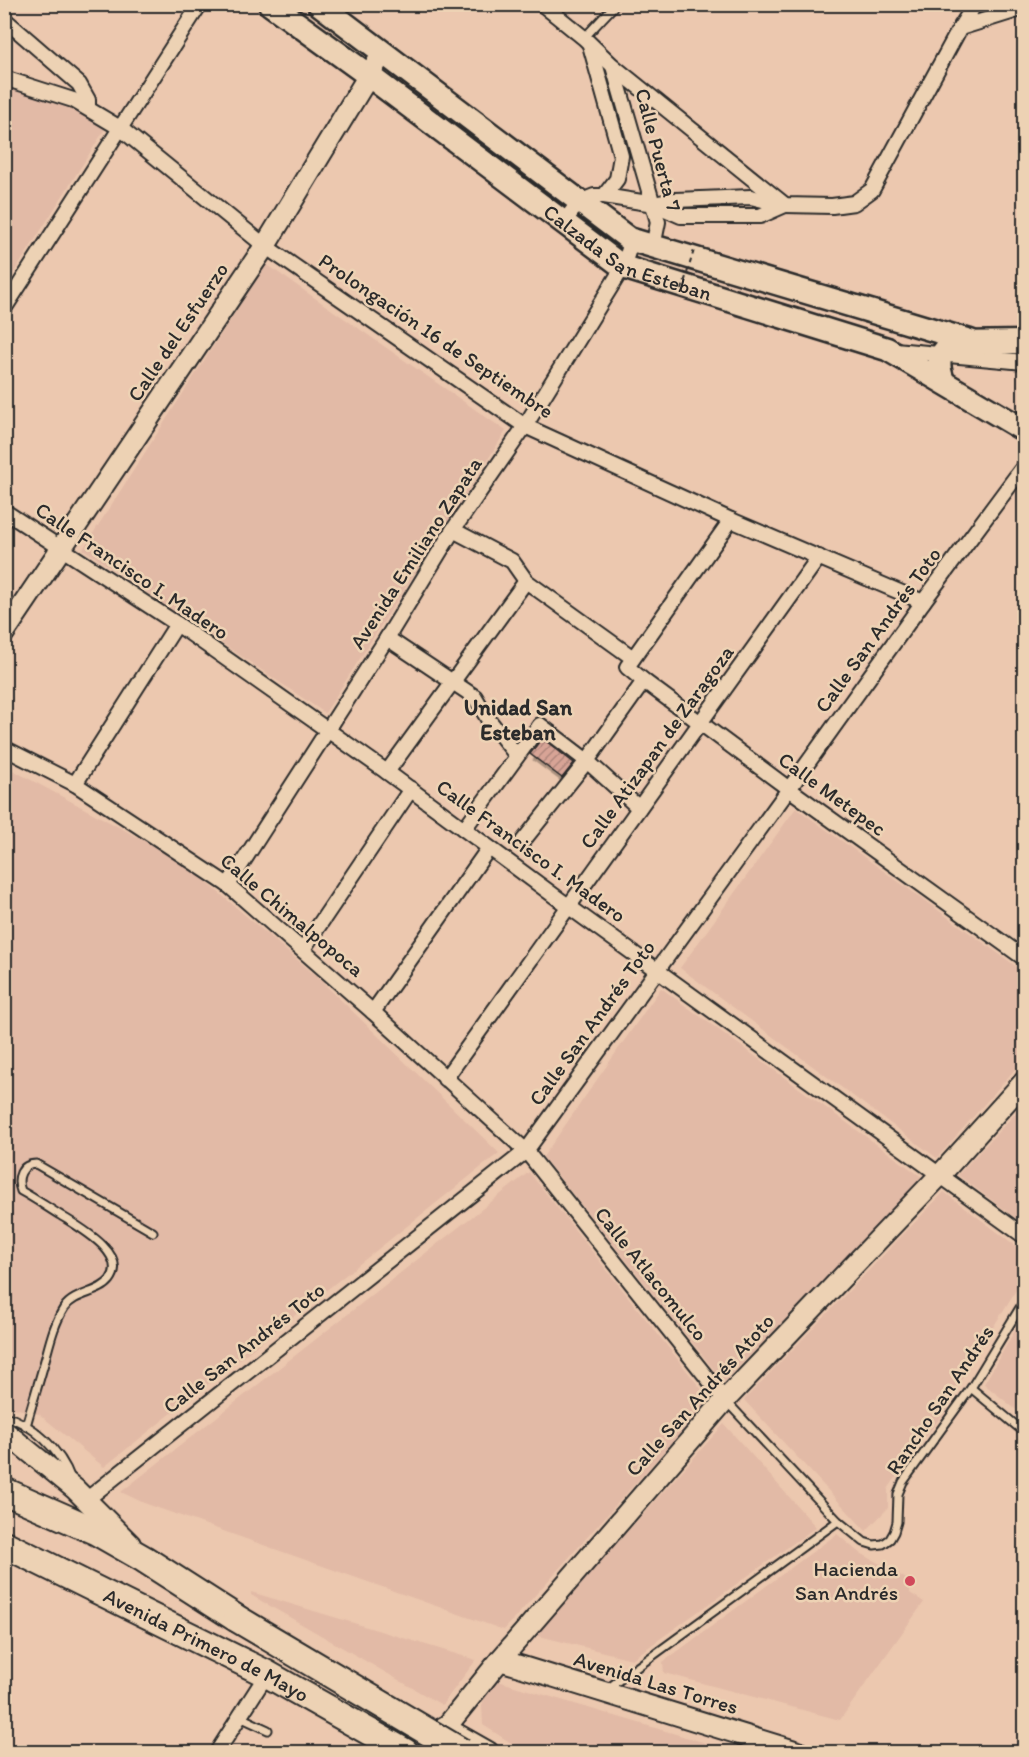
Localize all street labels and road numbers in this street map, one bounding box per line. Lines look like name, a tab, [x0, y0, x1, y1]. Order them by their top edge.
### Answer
street label: Calle Puerta 7	[630, 86, 687, 214]
street label: Calzada San Esteban	[539, 199, 715, 306]
street label: Prolongación 16 de Septiembre	[314, 248, 558, 424]
street label: Calle del Esfuerzo	[122, 257, 233, 406]
street label: Avenida Emiliano Zapata	[344, 452, 487, 653]
street label: Calle Francisco I. Madero	[31, 497, 234, 645]
street label: Calle San Andrés Toto	[809, 542, 946, 717]
street label: Calle Atizapan de Zaragoza	[574, 640, 739, 853]
street label: Calle Metepec	[774, 746, 891, 841]
street label: Calle Francisco I. Madero	[432, 774, 631, 928]
street label: Calle Chimalpopoca	[215, 847, 369, 982]
street label: Calle San Andrés Toto	[523, 935, 660, 1110]
street label: Calle Atlacomulco	[590, 1202, 713, 1346]
street label: Calle San Andrés Toto	[158, 1277, 330, 1419]
street label: Calle San Andrés Atoto	[620, 1308, 779, 1481]
street label: Rancho San Andrés	[880, 1320, 999, 1479]
street label: Avenida Primero de Mayo	[100, 1582, 313, 1707]
street label: Avenida Las Torres	[571, 1646, 741, 1719]

